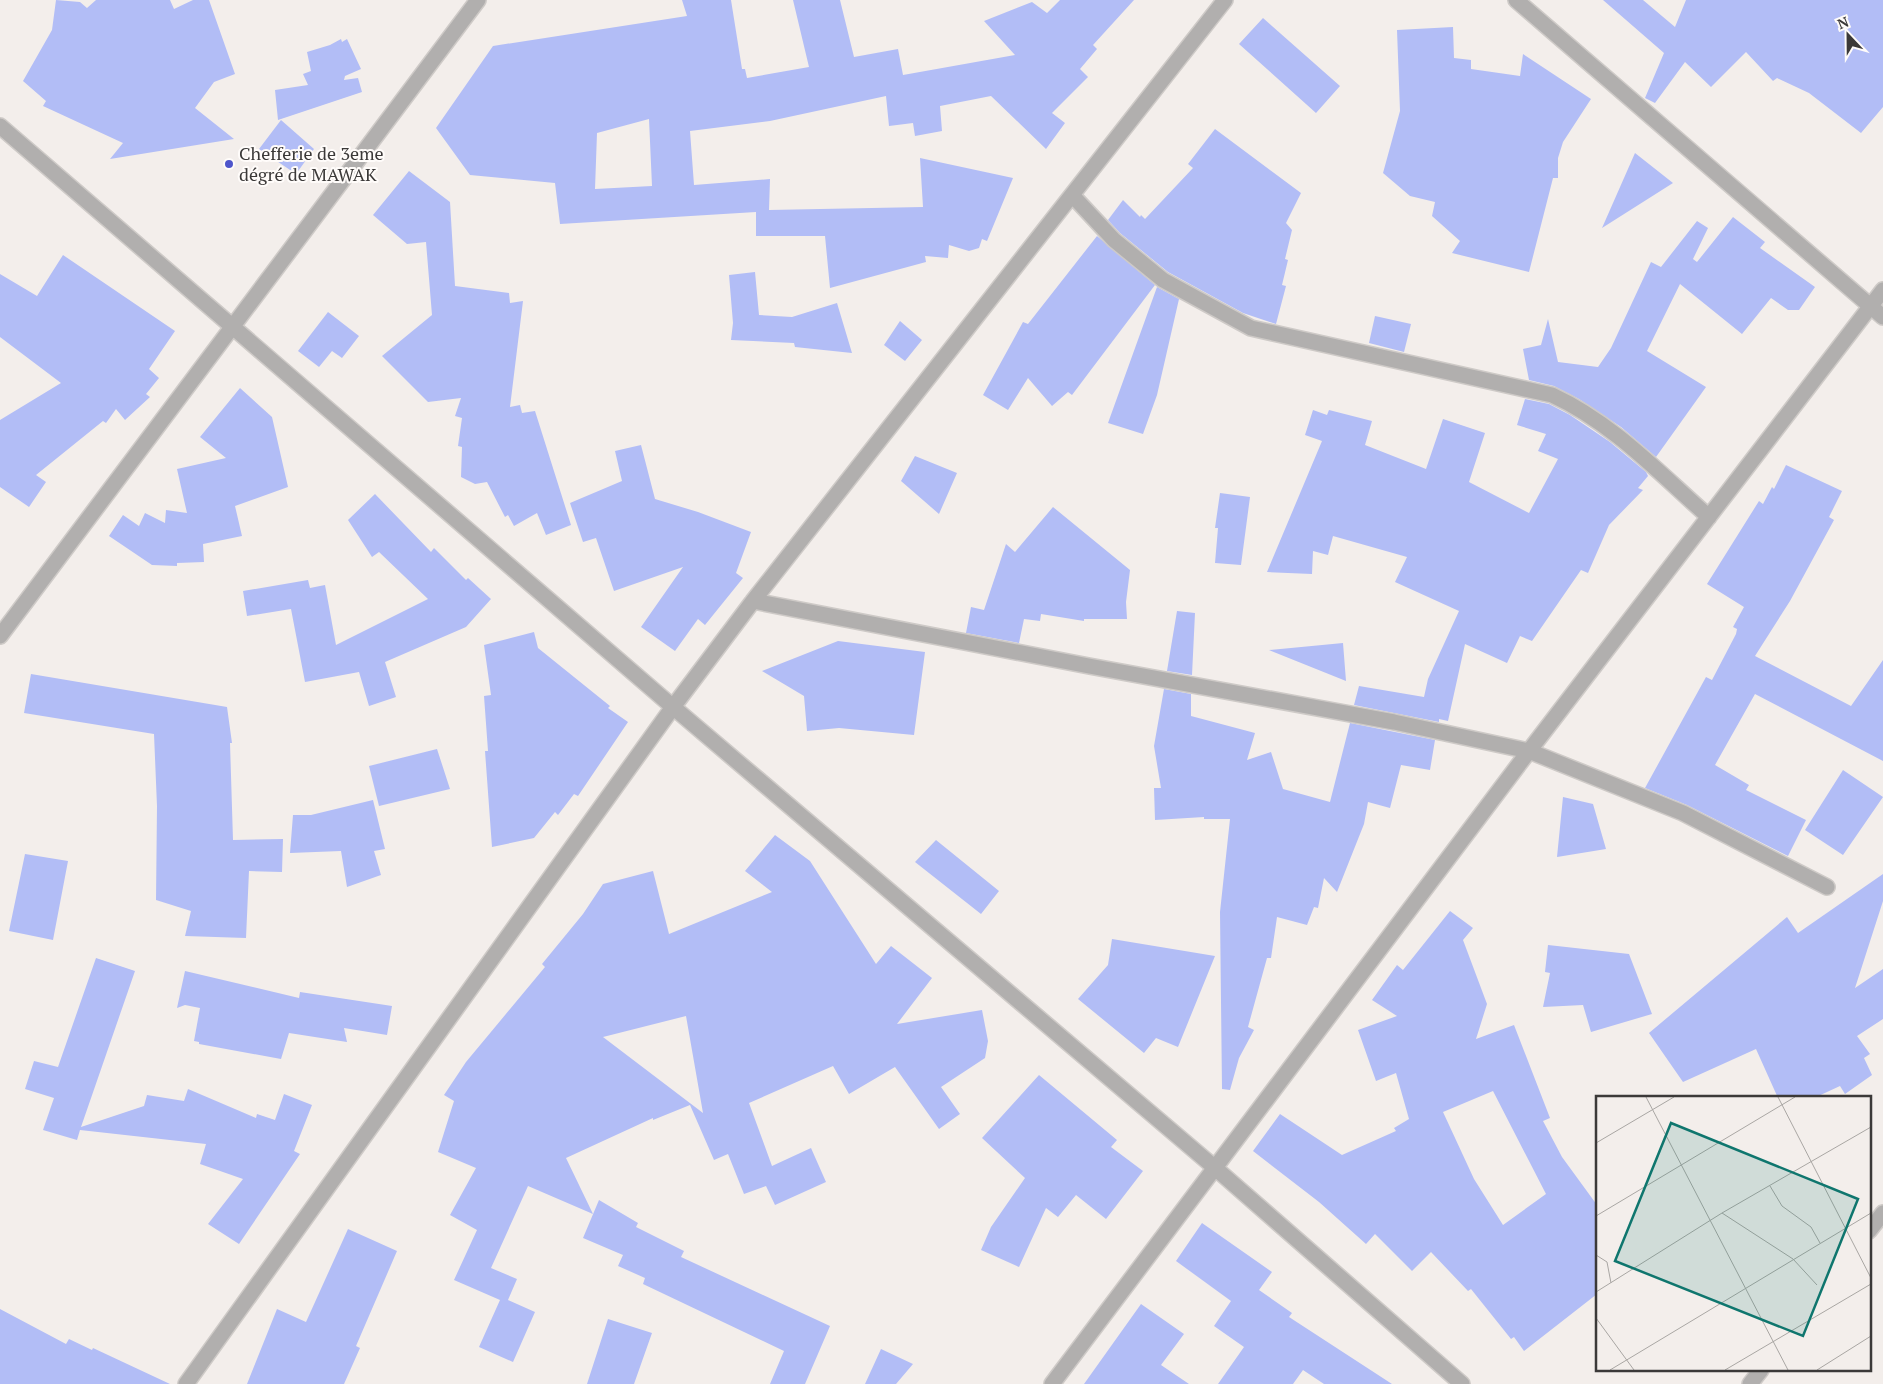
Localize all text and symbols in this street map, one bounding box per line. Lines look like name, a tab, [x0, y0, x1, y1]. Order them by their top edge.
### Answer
north arrow	[1823, 10, 1873, 60]
text: N	[1834, 12, 1852, 33]
place label: Chefferie de 3eme dégré de MAWAK	[239, 141, 384, 186]
marker: Chefferie de 3eme dégré de MAWAK	[223, 158, 235, 170]
inset map	[1596, 1096, 1870, 1372]

